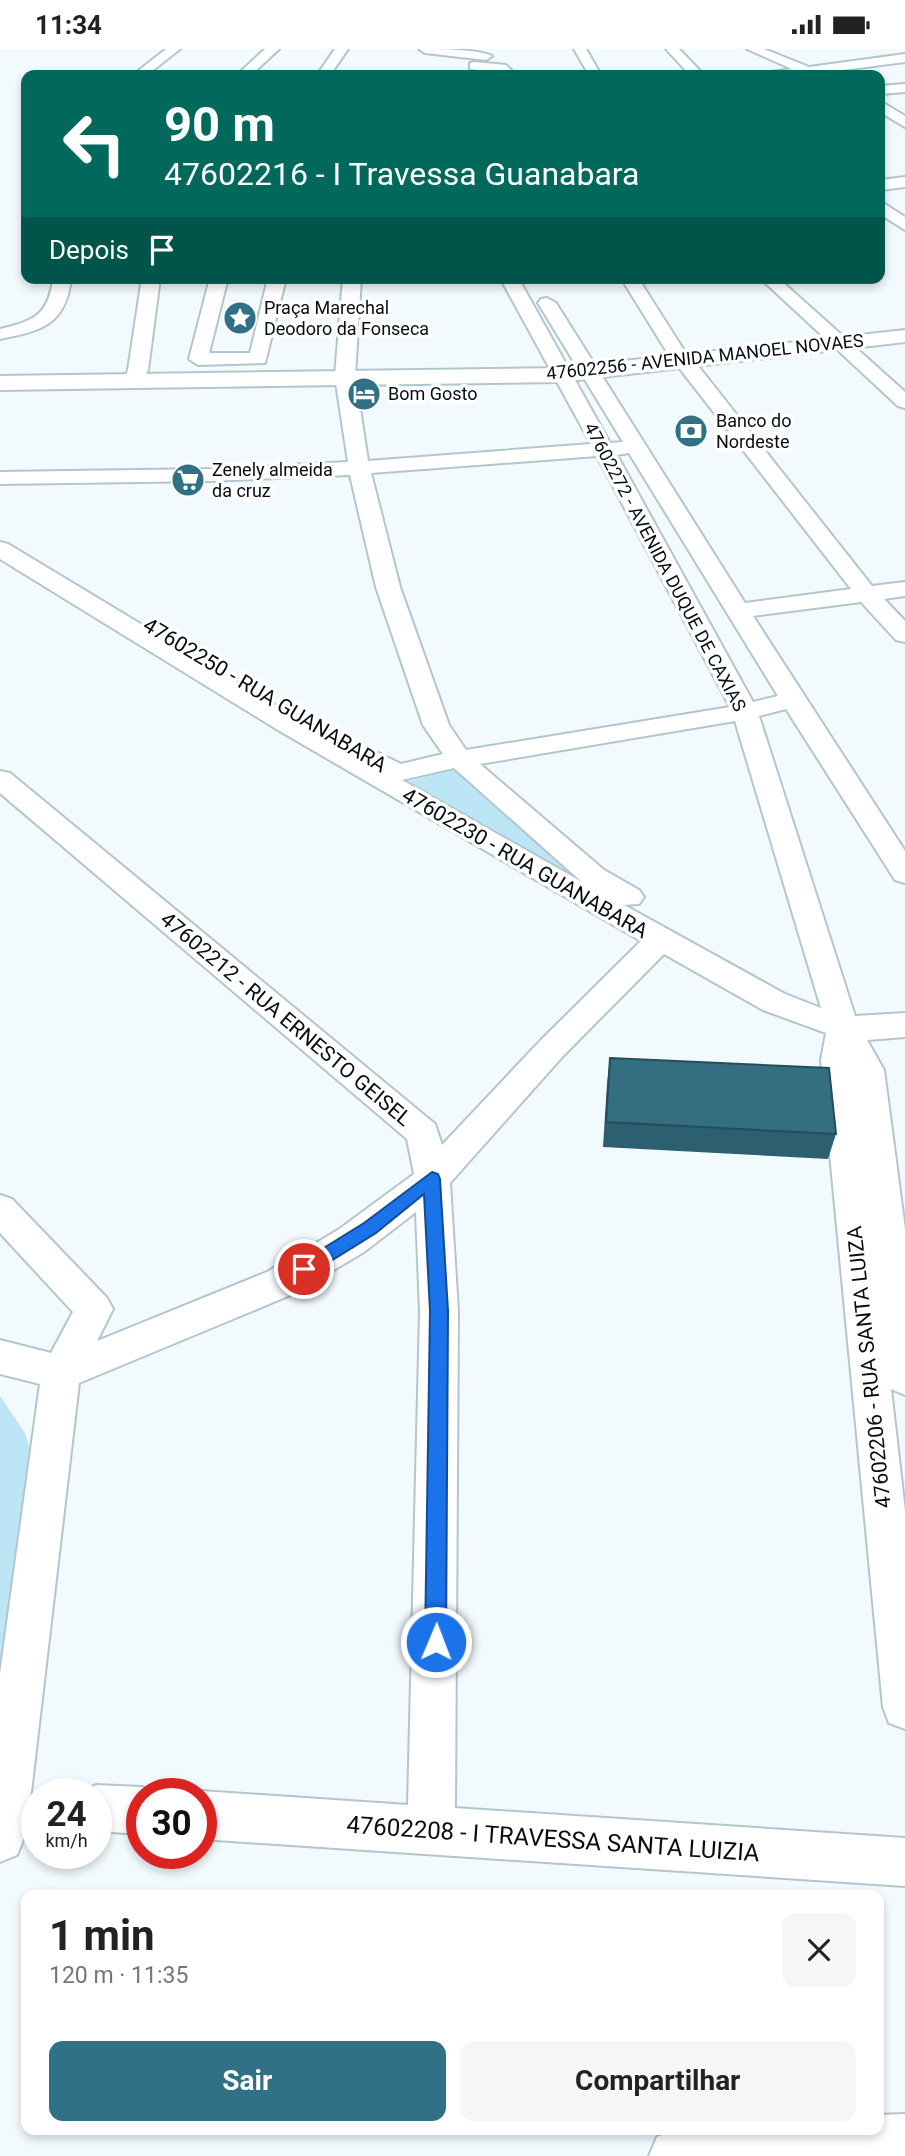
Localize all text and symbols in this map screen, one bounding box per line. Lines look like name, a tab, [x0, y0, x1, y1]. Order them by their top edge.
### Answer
text: 11:34	[35, 10, 102, 40]
text: 90 m	[164, 96, 275, 153]
icon: left	[49, 98, 140, 189]
text: 47602216 - I Travessa Guanabara	[164, 155, 639, 193]
icon: arrive	[143, 231, 181, 269]
text: Depois	[49, 235, 129, 265]
place label: Praça Marechal Deodoro da Fonseca	[264, 297, 429, 339]
place icon: Praça Marechal Deodoro da Fonseca	[221, 299, 259, 337]
street label: 47602256 - AVENIDA MANOEL NOVAES	[545, 329, 865, 384]
hotel icon: Bom Gosto	[345, 375, 383, 413]
place label: Bom Gosto	[388, 383, 478, 404]
place label: Banco do Nordeste	[716, 410, 792, 452]
bank icon: Banco do Nordeste	[672, 412, 710, 450]
street label: 47602272 - AVENIDA DUQUE DE CAXIAS	[580, 419, 751, 715]
place label: Zenely almeida da cruz	[212, 459, 333, 501]
supermarket icon: Zenely almeida da cruz	[169, 461, 207, 499]
street label: 47602250 - RUA GUANABARA	[139, 613, 391, 777]
street label: 47602230 - RUA GUANABARA	[398, 783, 652, 943]
street label: 47602212 - RUA ERNESTO GEISEL	[156, 907, 416, 1131]
street label: 47602206 - RUA SANTA LUIZA	[842, 1224, 896, 1509]
pin	[274, 1239, 334, 1299]
icon: arrive	[285, 1250, 323, 1288]
position arrow	[399, 1605, 473, 1679]
speed limit sign: 30	[126, 1778, 217, 1869]
text: 24	[46, 1794, 87, 1835]
street label: 47602208 - I TRAVESSA SANTA LUIZIA	[345, 1811, 761, 1867]
text: km/h	[45, 1830, 88, 1851]
text: 1 min	[49, 1911, 155, 1960]
button: close	[782, 1913, 856, 1987]
text: 120 m · 11:35	[49, 1962, 188, 1989]
button: Sair	[49, 2041, 446, 2121]
button: Compartilhar	[460, 2041, 856, 2121]

